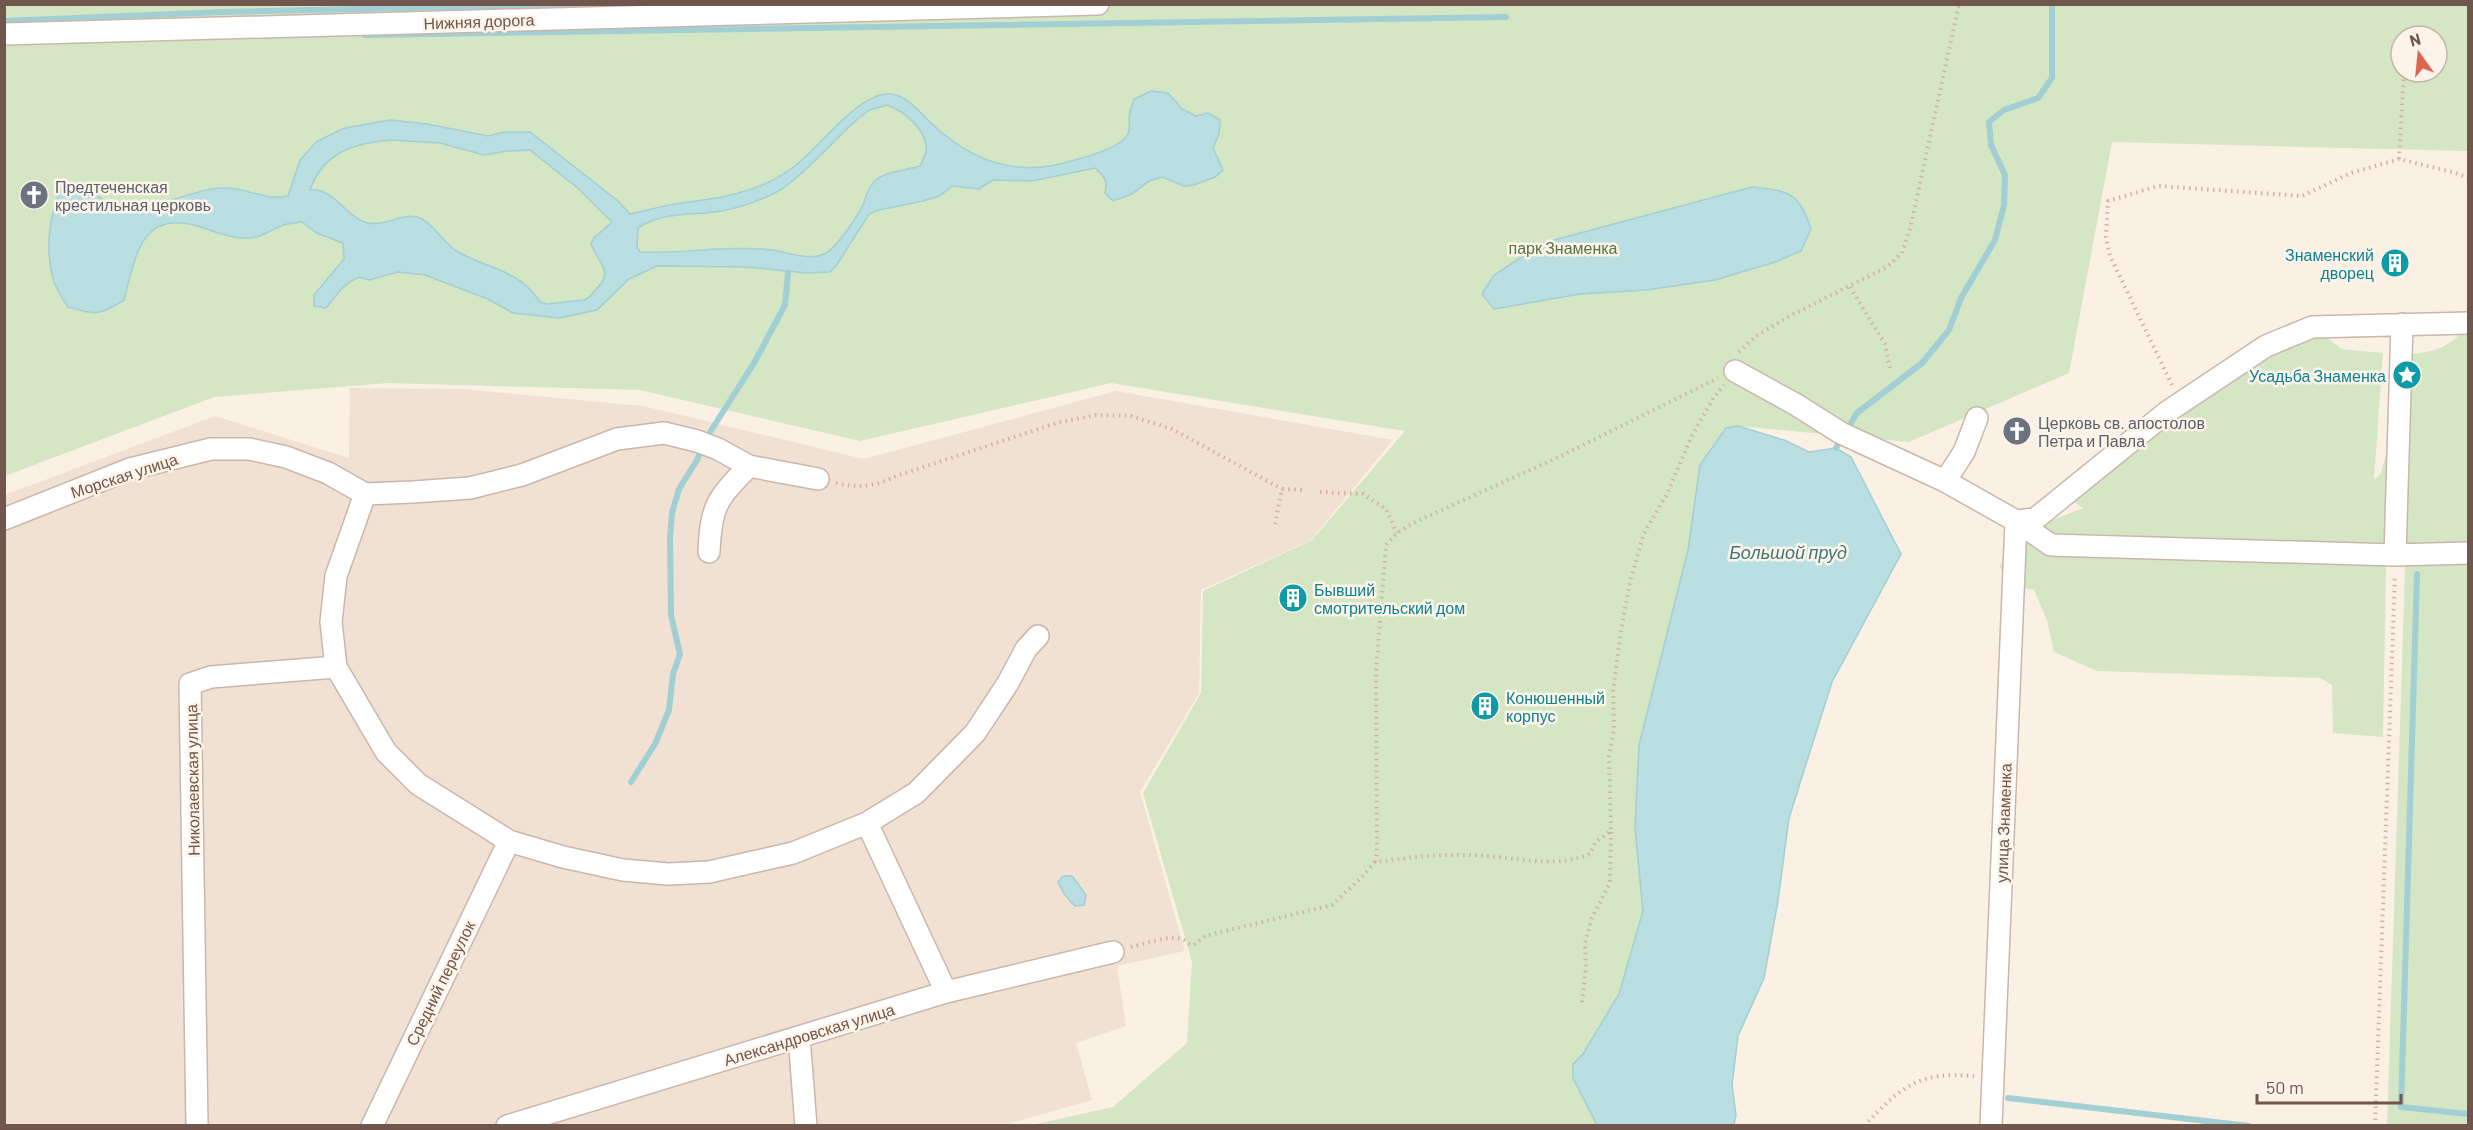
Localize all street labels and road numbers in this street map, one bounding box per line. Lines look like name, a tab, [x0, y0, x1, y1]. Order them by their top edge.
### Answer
street label: Нижняя дорога	[423, 10, 535, 32]
street label: Морская улица	[68, 449, 180, 501]
street label: Николаевская улица	[181, 704, 203, 856]
street label: улица Знаменка	[1991, 763, 2015, 883]
street label: Средний переулок	[402, 917, 479, 1049]
street label: Александровская улица	[721, 999, 897, 1069]

